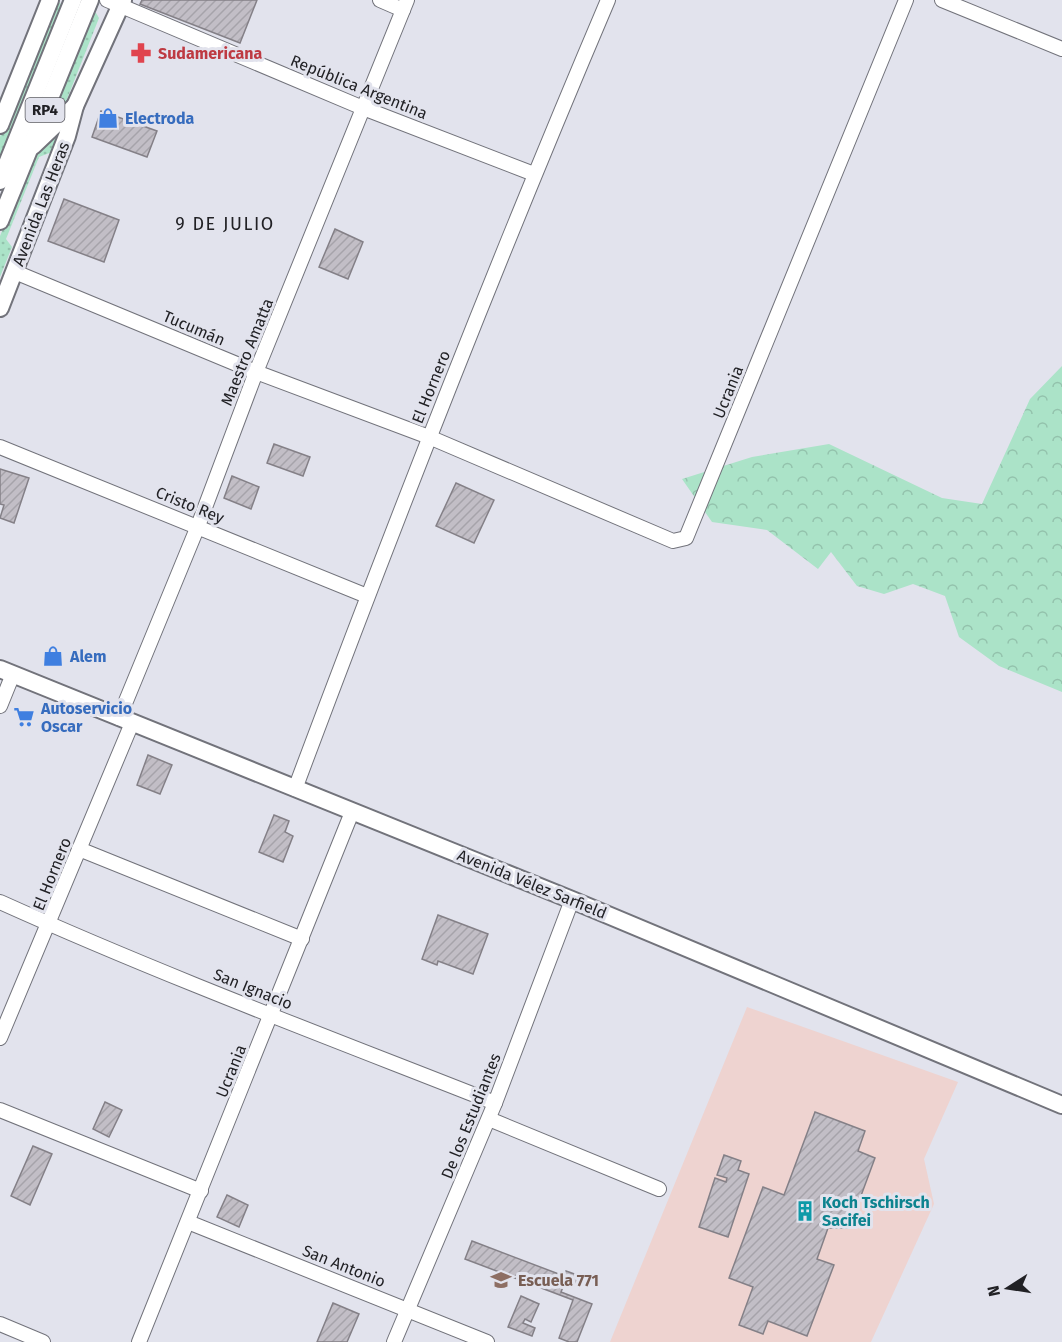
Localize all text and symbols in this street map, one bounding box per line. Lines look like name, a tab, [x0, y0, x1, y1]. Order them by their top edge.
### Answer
pharmacy icon: Sudamericana	[129, 41, 153, 65]
place label: Sudamericana	[158, 44, 262, 63]
street label: República Argentina	[288, 51, 430, 123]
road number: RP4	[26, 98, 64, 122]
shop icon: Electroda	[96, 106, 120, 130]
place label: Electroda	[125, 109, 194, 128]
street label: Avenida Las Heras	[9, 139, 73, 269]
district label: 9 DE JULIO	[175, 213, 275, 235]
street label: Maestro Amatta	[217, 296, 277, 408]
street label: Tucumán	[160, 306, 228, 350]
street label: El Hornero	[408, 348, 454, 426]
street label: Ucrania	[709, 363, 747, 421]
street label: Cristo Rey	[153, 483, 227, 527]
shop icon: Alem	[41, 644, 65, 668]
place label: Alem	[69, 647, 106, 666]
place label: Autoservicio Oscar	[40, 699, 132, 736]
supermarket icon: Autoservicio Oscar	[12, 705, 36, 729]
street label: El Hornero	[29, 835, 75, 913]
street label: Avenida Vélez Sarfield	[455, 845, 609, 923]
street label: San Ignacio	[211, 965, 295, 1013]
street label: Ucrania	[212, 1042, 250, 1100]
street label: De los Estudiantes	[437, 1050, 505, 1182]
place label: Koch Tschirsch Sacifei	[822, 1193, 930, 1230]
building icon: Koch Tschirsch Sacifei	[793, 1199, 817, 1223]
street label: San Antonio	[300, 1241, 388, 1291]
north arrow	[978, 1258, 1038, 1318]
school or university icon: Escuela 771	[489, 1268, 513, 1292]
place label: Escuela 771	[518, 1271, 599, 1290]
text: N	[983, 1284, 1004, 1298]

